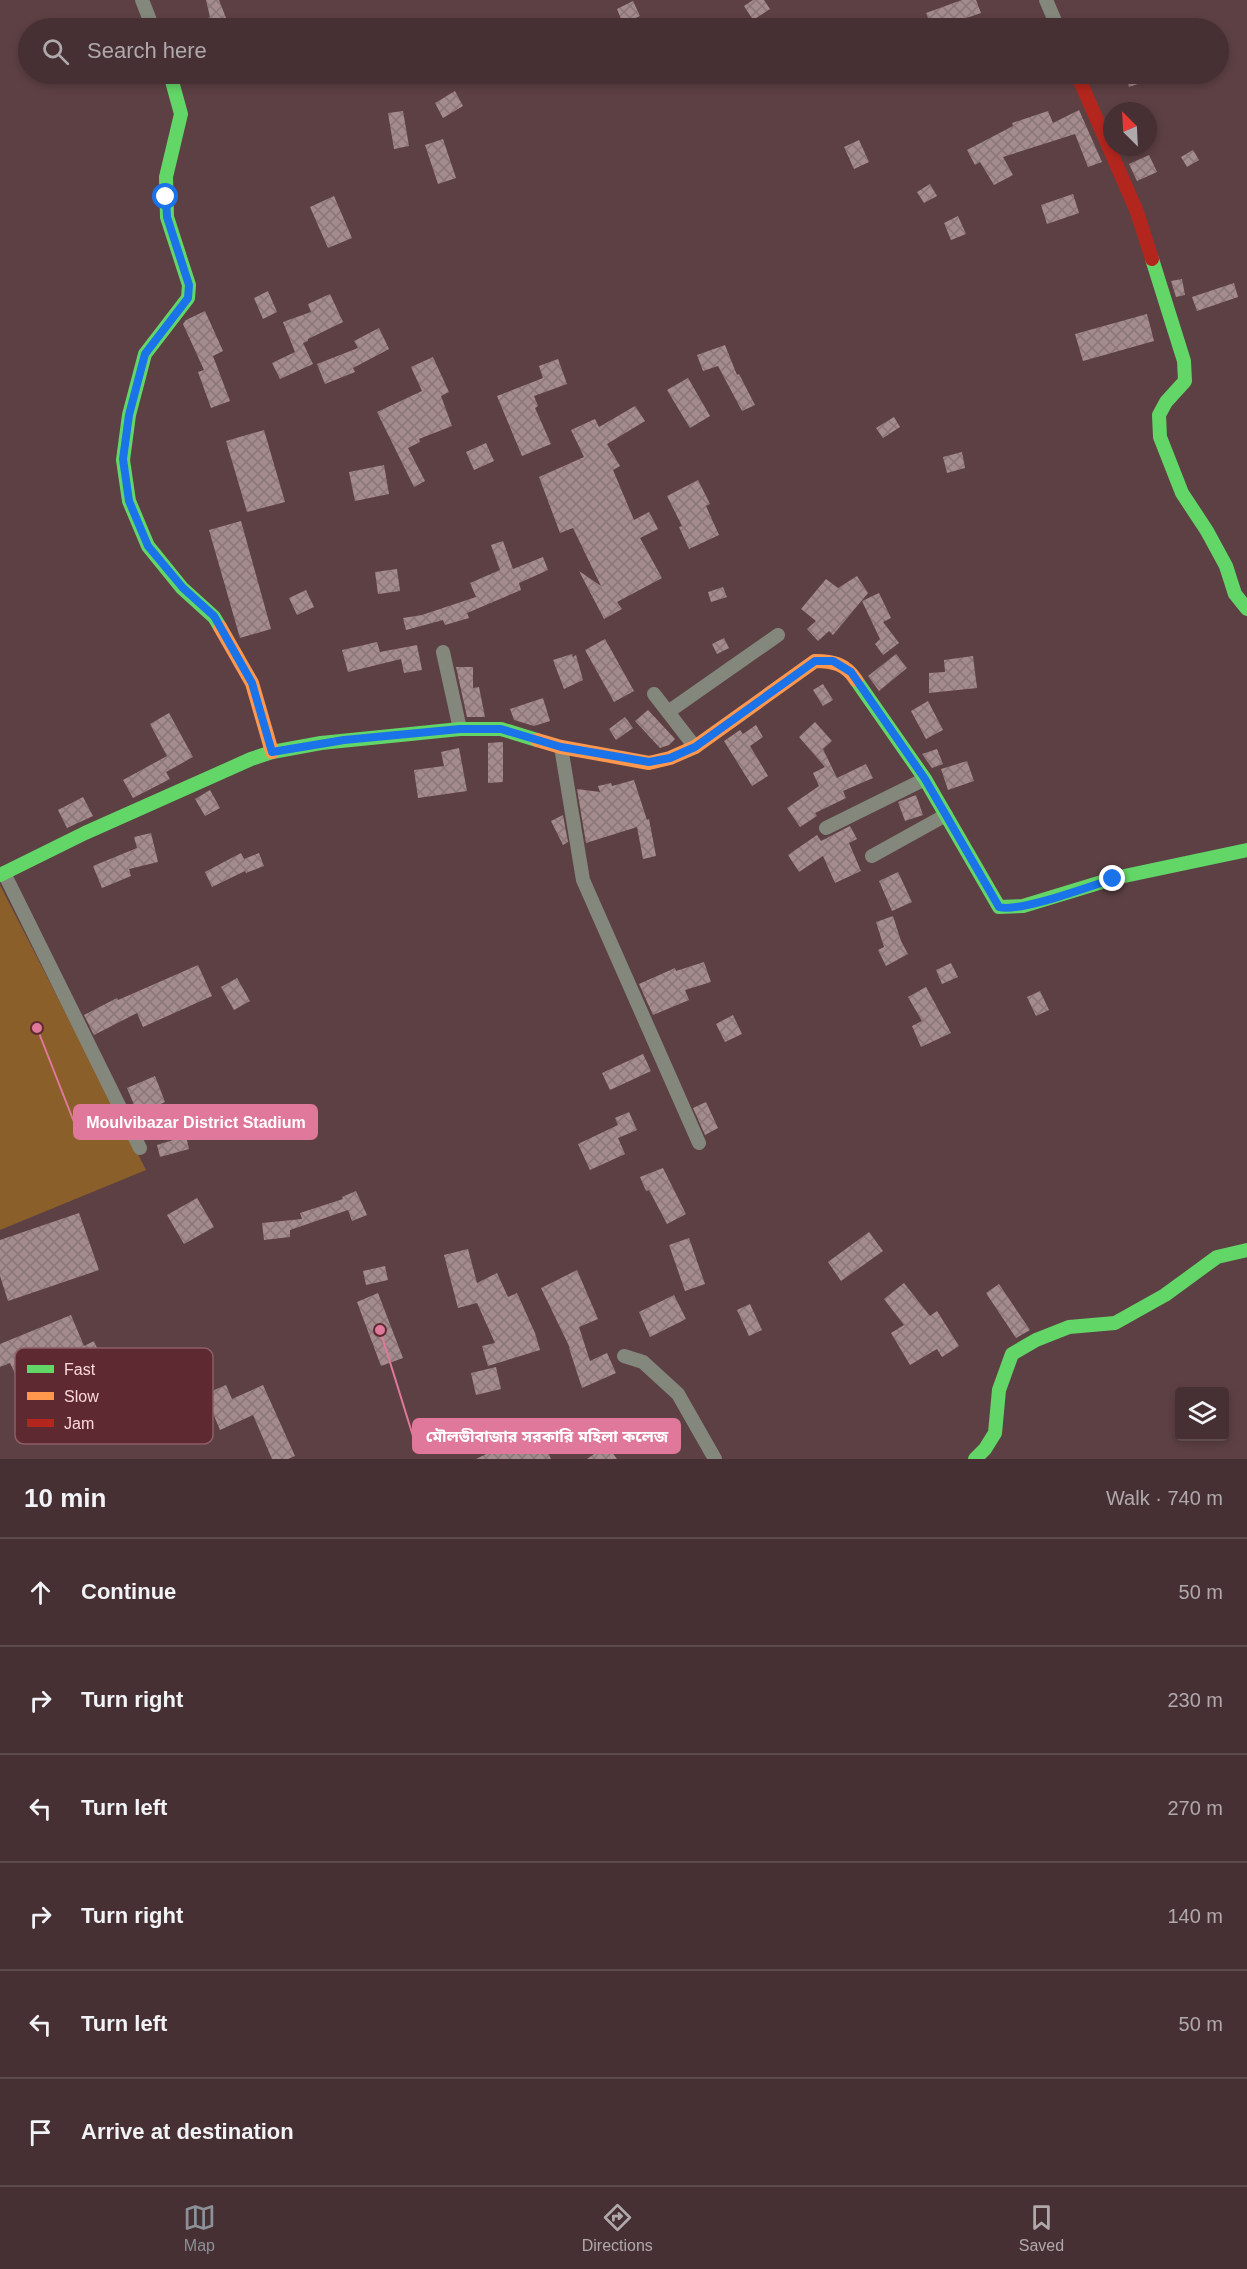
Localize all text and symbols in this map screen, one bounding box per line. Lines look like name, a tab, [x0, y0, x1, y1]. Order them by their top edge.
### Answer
search box	[18, 18, 1229, 84]
icon: search	[39, 35, 72, 68]
text: Search here	[87, 38, 207, 63]
north arrow	[1103, 102, 1157, 156]
route start	[152, 183, 178, 209]
route end	[1099, 865, 1125, 891]
callout: Moulvibazar District Stadium	[74, 1105, 317, 1139]
text: Moulvibazar District Stadium	[86, 1114, 306, 1131]
legend	[15, 1348, 213, 1444]
text: Fast	[64, 1361, 96, 1378]
map controls	[1175, 1387, 1229, 1441]
button: layers	[1175, 1387, 1229, 1441]
text: Slow	[64, 1388, 99, 1405]
text: Jam	[64, 1415, 94, 1432]
callout: মৌলভীবাজার সরকারি মহিলা কলেজ	[413, 1419, 680, 1453]
text: মৌলভীবাজার সরকারি মহিলা কলেজ	[426, 1428, 669, 1445]
text: 10 min	[24, 1483, 106, 1513]
text: Walk · 740 m	[1106, 1487, 1223, 1509]
icon: ahead	[24, 1576, 57, 1609]
text: Continue	[81, 1579, 176, 1604]
text: 50 m	[1179, 1581, 1223, 1603]
icon: right	[24, 1684, 57, 1717]
text: Turn right	[81, 1687, 183, 1712]
text: 230 m	[1167, 1689, 1223, 1711]
icon: left	[24, 1792, 57, 1825]
text: Turn left	[81, 1795, 167, 1820]
text: 270 m	[1167, 1797, 1223, 1819]
icon: right	[24, 1900, 57, 1933]
text: Turn right	[81, 1903, 183, 1928]
text: 140 m	[1167, 1905, 1223, 1927]
icon: left	[24, 2008, 57, 2041]
text: Turn left	[81, 2011, 167, 2036]
text: 50 m	[1179, 2013, 1223, 2035]
icon: arrive	[24, 2116, 57, 2149]
text: Arrive at destination	[81, 2119, 294, 2144]
tab: Map	[183, 2201, 216, 2255]
tab: Directions	[582, 2201, 653, 2255]
tab: Saved	[1019, 2201, 1064, 2255]

